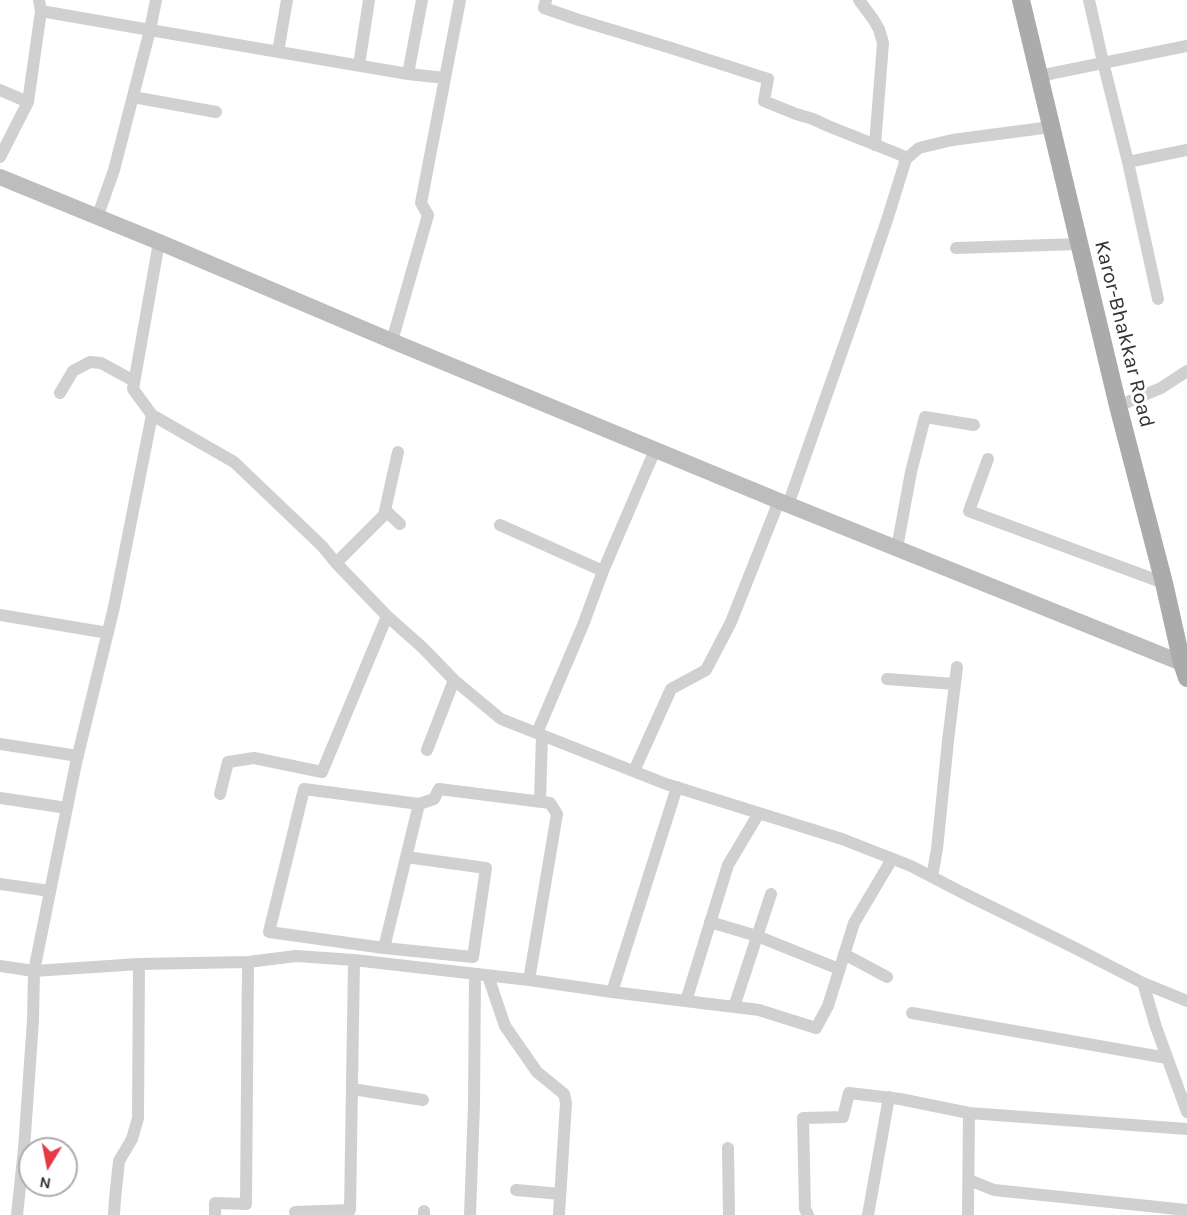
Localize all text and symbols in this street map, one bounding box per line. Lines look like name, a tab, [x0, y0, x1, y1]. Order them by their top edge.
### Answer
street label: Karor-Bhakkar Road	[1089, 238, 1159, 430]
north arrow	[18, 1137, 78, 1197]
text: N	[38, 1173, 52, 1194]

